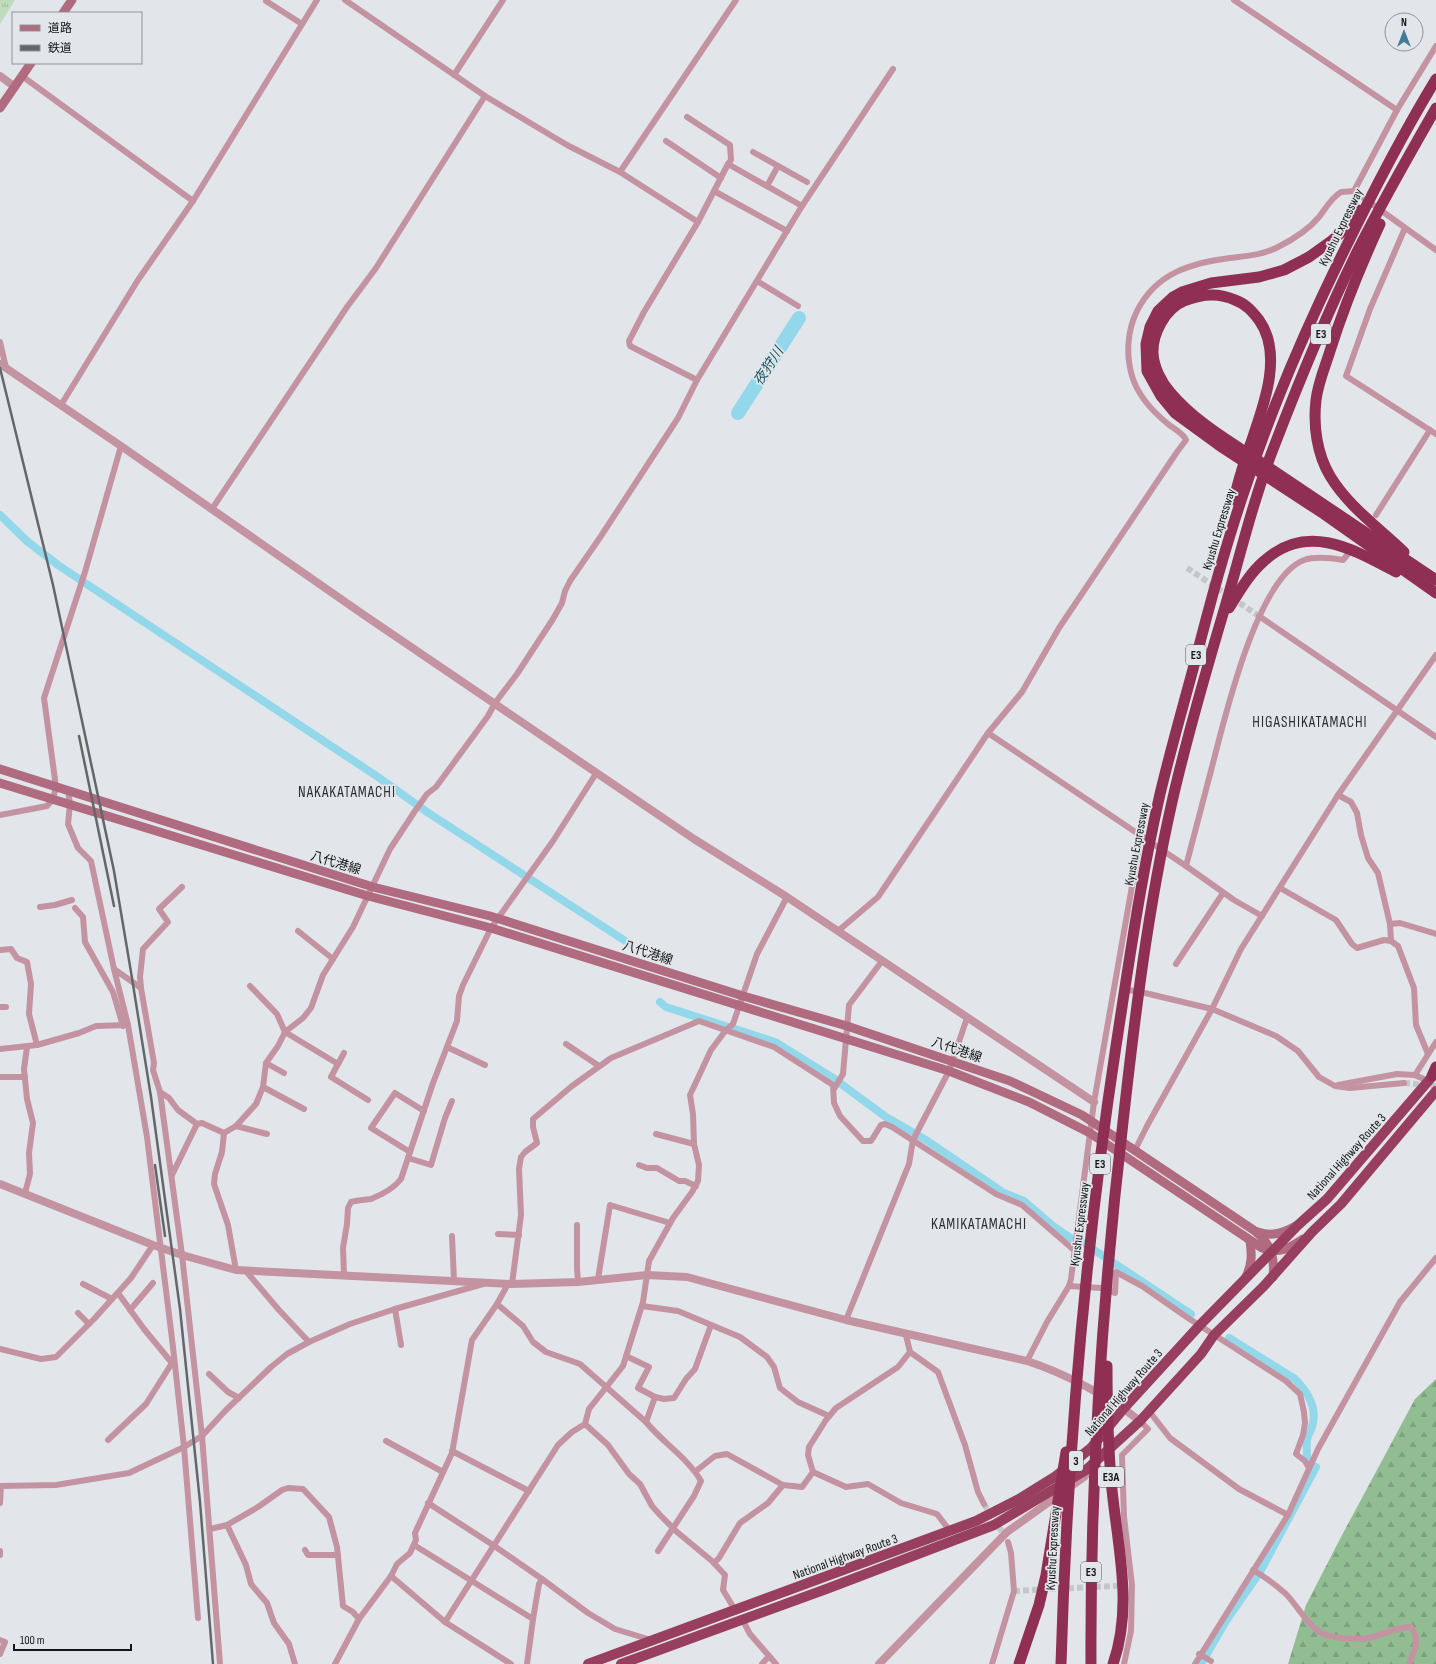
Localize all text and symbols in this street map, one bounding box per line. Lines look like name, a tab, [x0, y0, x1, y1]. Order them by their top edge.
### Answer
legend	[12, 12, 142, 64]
north arrow	[1384, 12, 1424, 52]
text: N	[1401, 16, 1407, 29]
text: 道路	[48, 21, 72, 36]
text: 鉄道	[48, 41, 72, 56]
street label: Kyushu Expressway	[1315, 186, 1367, 269]
road number: E3	[1311, 324, 1331, 344]
water label: 夜狩川	[750, 342, 788, 389]
street label: Kyushu Expressway	[1199, 487, 1239, 572]
road number: E3	[1186, 645, 1206, 665]
district label: HIGASHIKATAMACHI	[1252, 713, 1368, 732]
district label: NAKAKATAMACHI	[298, 783, 396, 802]
street label: Kyushu Expressway	[1121, 801, 1153, 887]
street label: 八代港線	[308, 848, 363, 878]
street label: 八代港線	[620, 937, 675, 969]
street label: 八代港線	[929, 1034, 984, 1066]
street label: National Highway Route 3	[1304, 1110, 1390, 1203]
road number: E3	[1090, 1154, 1110, 1174]
street label: Kyushu Expressway	[1067, 1181, 1093, 1267]
district label: KAMIKATAMACHI	[931, 1215, 1027, 1234]
street label: National Highway Route 3	[1081, 1346, 1166, 1440]
road number: 3	[1069, 1451, 1083, 1471]
road number: E3A	[1098, 1467, 1124, 1487]
street label: Kyushu Expressway	[1043, 1506, 1063, 1591]
street label: National Highway Route 3	[791, 1530, 900, 1583]
road number: E3	[1081, 1562, 1101, 1582]
scale bar	[14, 1626, 131, 1652]
text: 100 m	[20, 1633, 45, 1648]

